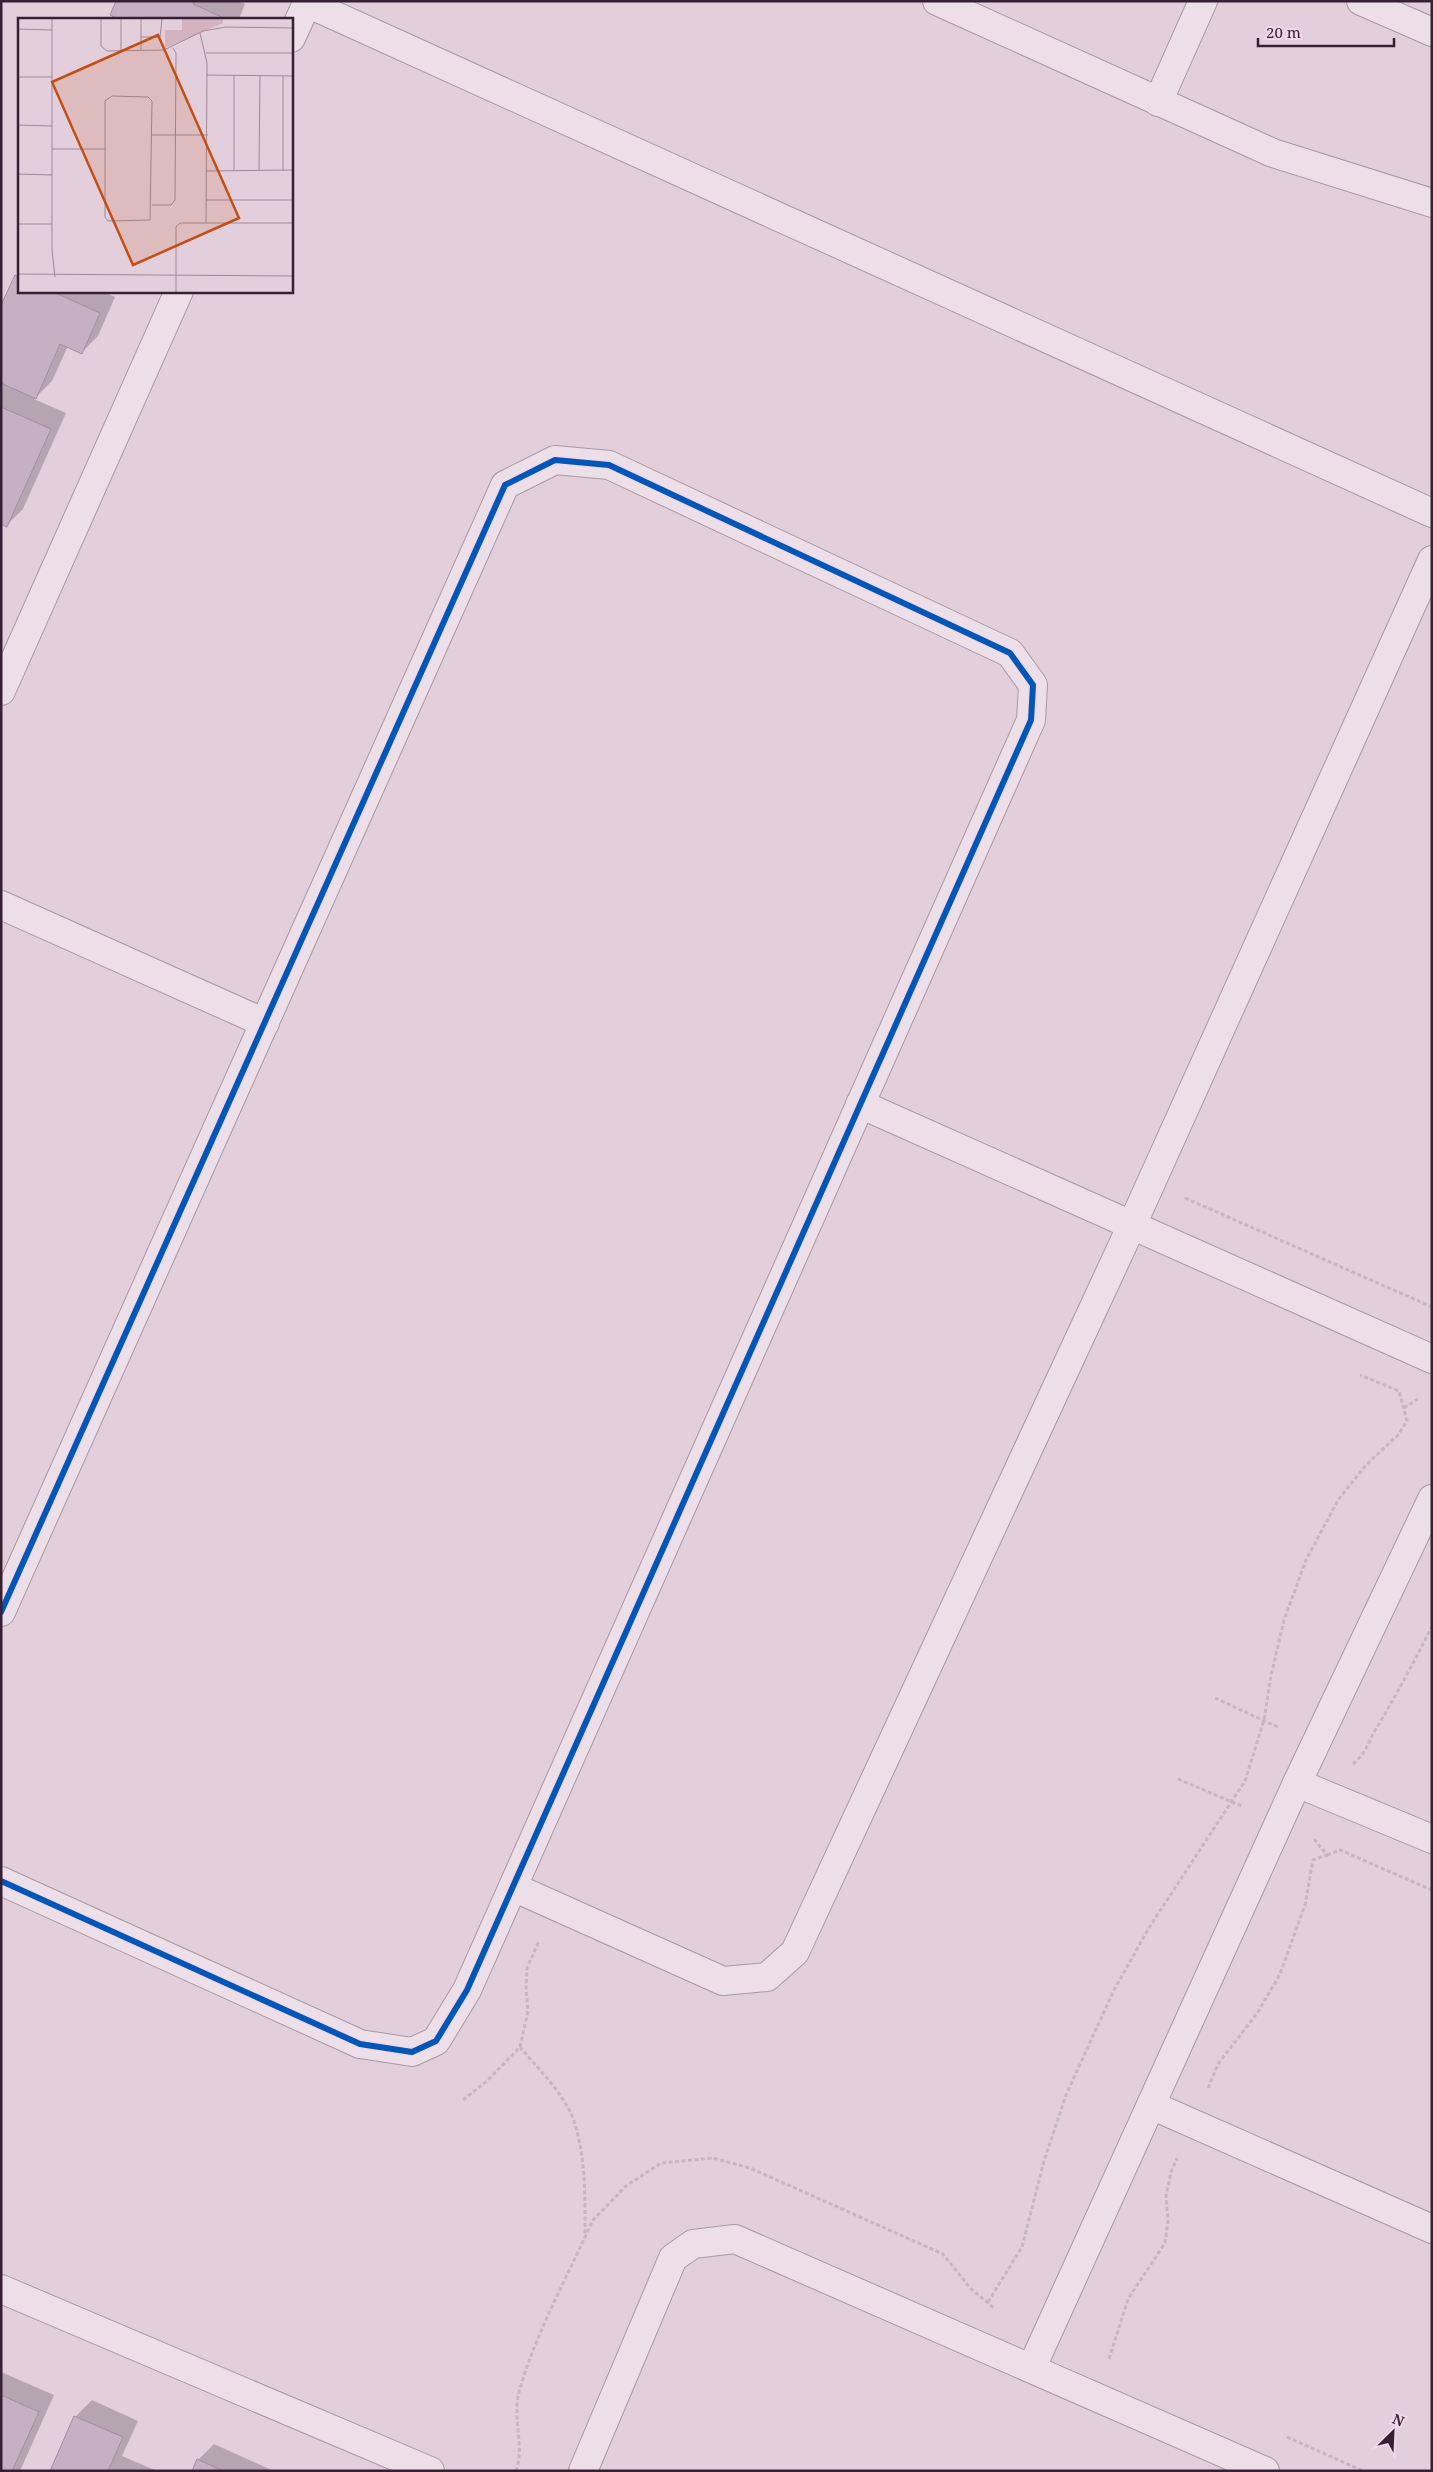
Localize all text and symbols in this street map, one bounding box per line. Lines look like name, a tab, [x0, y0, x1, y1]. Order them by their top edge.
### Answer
scale bar	[1258, 15, 1394, 47]
inset map	[18, 18, 292, 292]
text: 20 m	[1266, 22, 1301, 42]
north arrow	[1368, 2407, 1418, 2457]
text: N	[1390, 2409, 1407, 2431]

